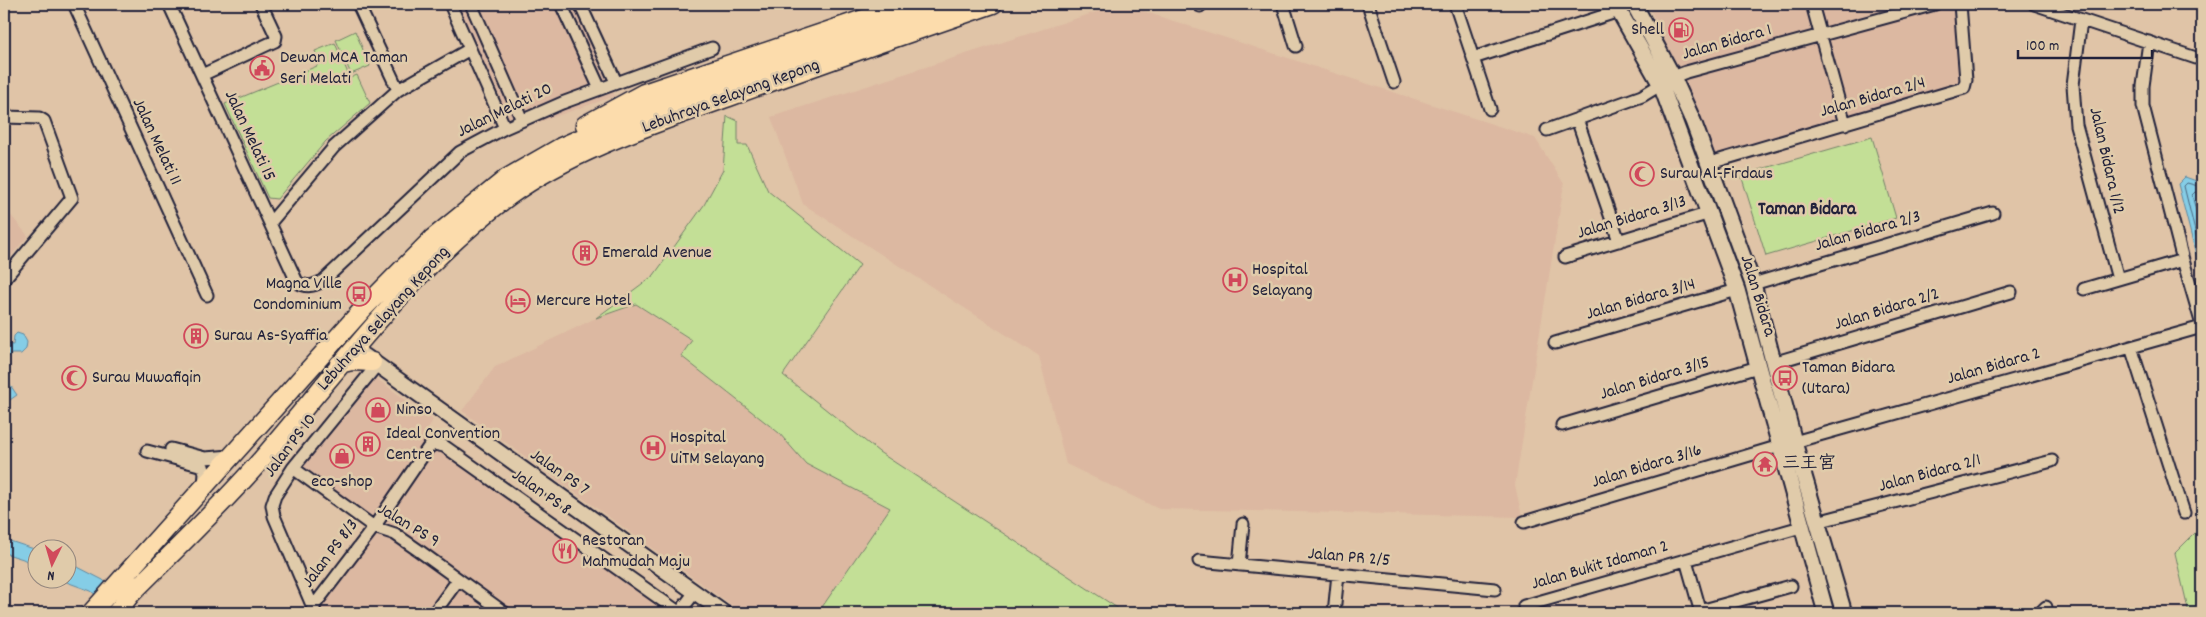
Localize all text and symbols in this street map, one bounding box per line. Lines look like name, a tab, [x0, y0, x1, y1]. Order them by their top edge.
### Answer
fuel station icon: Shell	[1668, 17, 1694, 43]
place label: Shell	[1631, 18, 1665, 43]
street label: Jalan Bidara 1	[1679, 18, 1775, 68]
scale bar	[2018, 28, 2152, 60]
text: 100 m	[2026, 36, 2059, 58]
place label: Dewan MCA Taman Seri Melati	[280, 46, 408, 92]
street label: Lebuhraya Selayang Kepong	[639, 53, 823, 141]
public building icon: Dewan MCA Taman Seri Melati	[249, 55, 275, 81]
street label: Jalan Bidara 2/4	[1817, 71, 1929, 125]
street label: Jalan Melati 20	[453, 77, 557, 145]
street label: Jalan Melati 15	[217, 86, 281, 186]
street label: Jalan Melati 11	[125, 94, 187, 190]
street label: Jalan Bidara 1/12	[2082, 105, 2130, 217]
mosque icon: Surau Al-Firdaus	[1629, 161, 1655, 187]
place label: Surau Al-Firdaus	[1660, 162, 1773, 187]
street label: Jalan Bidara 3/13	[1574, 190, 1690, 246]
district label: Taman Bidara	[1758, 197, 1857, 224]
street label: Jalan Bidara 2/3	[1812, 205, 1924, 259]
building icon: Emerald Avenue	[572, 240, 598, 266]
street label: Lebuhraya Selayang Kepong	[312, 241, 456, 397]
place label: Emerald Avenue	[602, 241, 712, 266]
street label: Jalan Bidara	[1733, 252, 1781, 340]
place label: Hospital Selayang	[1252, 258, 1313, 304]
hospital icon: Hospital Selayang	[1222, 267, 1248, 293]
place label: Magna Ville Condominium	[253, 272, 342, 318]
street label: Jalan Bidara 3/14	[1583, 272, 1699, 328]
bus stop icon: Magna Ville Condominium	[346, 281, 372, 307]
street label: Jalan Bidara 2/2	[1831, 282, 1943, 338]
hotel icon: Mercure Hotel	[505, 288, 531, 314]
place label: Mercure Hotel	[536, 289, 632, 314]
building icon: Surau As-Syaffia	[183, 323, 209, 349]
place label: Surau As-Syaffia	[214, 324, 328, 349]
street label: Jalan Bidara 2	[1944, 342, 2044, 392]
street label: Jalan Bidara 3/15	[1597, 350, 1713, 408]
place label: Taman Bidara (Utara)	[1802, 356, 1895, 402]
mosque icon: Surau Muwafiqin	[61, 365, 87, 391]
bus stop icon: Taman Bidara (Utara)	[1772, 365, 1798, 391]
place label: Surau Muwafiqin	[92, 366, 201, 391]
shop icon: Ninso	[365, 397, 391, 423]
place label: Ninso	[396, 398, 432, 423]
street label: Jalan PS 10	[259, 409, 323, 483]
place label: Ideal Convention Centre	[386, 422, 500, 468]
place label: Hospital UiTM Selayang	[670, 426, 764, 472]
building icon: Ideal Convention Centre	[355, 431, 381, 457]
hospital icon: Hospital UiTM Selayang	[640, 435, 666, 461]
street label: Jalan Bidara 3/16	[1589, 438, 1705, 496]
shop icon: eco-shop	[329, 443, 355, 469]
street label: Jalan PS 7	[524, 443, 594, 503]
street label: Jalan Bidara 2/1	[1876, 448, 1984, 500]
temple icon: 三王宫	[1752, 451, 1778, 477]
place label: 三王宫	[1782, 452, 1836, 477]
street label: Jalan PS 8	[506, 463, 576, 523]
place label: eco-shop	[311, 470, 373, 495]
street label: Jalan PS 9	[372, 498, 444, 554]
street label: Jalan PS 8/3	[297, 514, 365, 594]
place label: Restoran Mahmudah Maju	[582, 529, 690, 575]
street label: Jalan Bukit Idaman 2	[1529, 534, 1671, 598]
restaurant icon: Restoran Mahmudah Maju	[552, 538, 578, 564]
north arrow	[28, 540, 78, 590]
street label: Jalan PR 2/5	[1307, 542, 1391, 574]
text: N	[47, 565, 55, 585]

